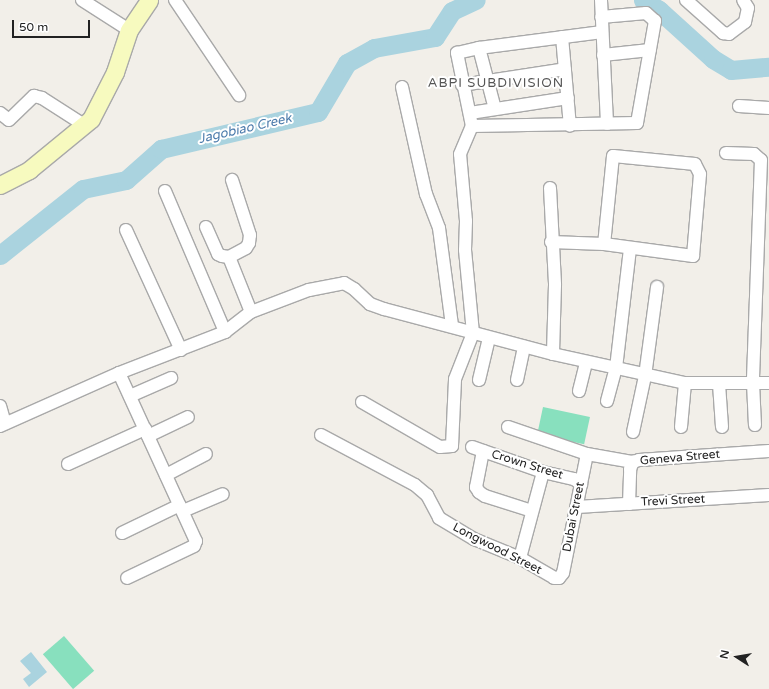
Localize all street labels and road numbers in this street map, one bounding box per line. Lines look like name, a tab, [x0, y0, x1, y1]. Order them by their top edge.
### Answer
street label: Crown Street	[489, 447, 565, 483]
street label: Geneva Street	[639, 447, 721, 469]
street label: Dubai Street	[560, 481, 588, 553]
street label: Trevi Street	[640, 492, 706, 510]
street label: Longwood Street	[450, 520, 544, 578]

